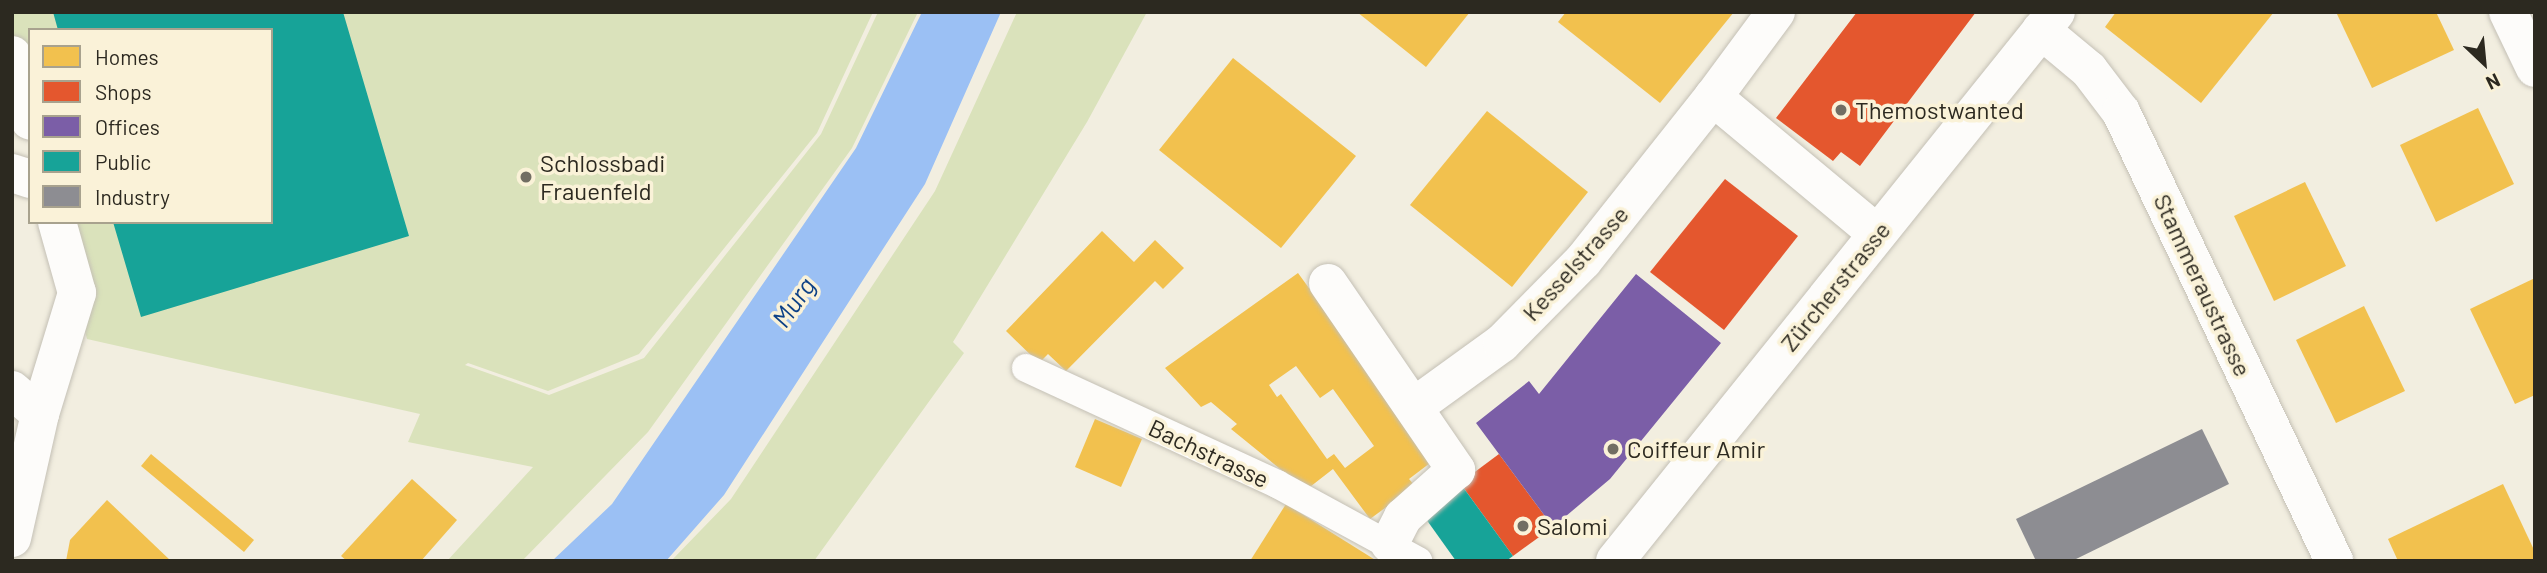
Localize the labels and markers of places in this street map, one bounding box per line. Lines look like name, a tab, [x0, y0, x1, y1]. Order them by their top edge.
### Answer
place label: Themostwanted	[1855, 96, 2024, 124]
marker: Themostwanted	[1833, 102, 1849, 118]
place label: Schlossbadi Frauenfeld	[540, 149, 665, 205]
marker: Schlossbadi Frauenfeld	[518, 169, 534, 185]
place label: Coiffeur Amir	[1627, 435, 1765, 463]
marker: Coiffeur Amir	[1605, 441, 1621, 457]
place label: Salomi	[1537, 512, 1608, 540]
marker: Salomi	[1515, 518, 1531, 534]

